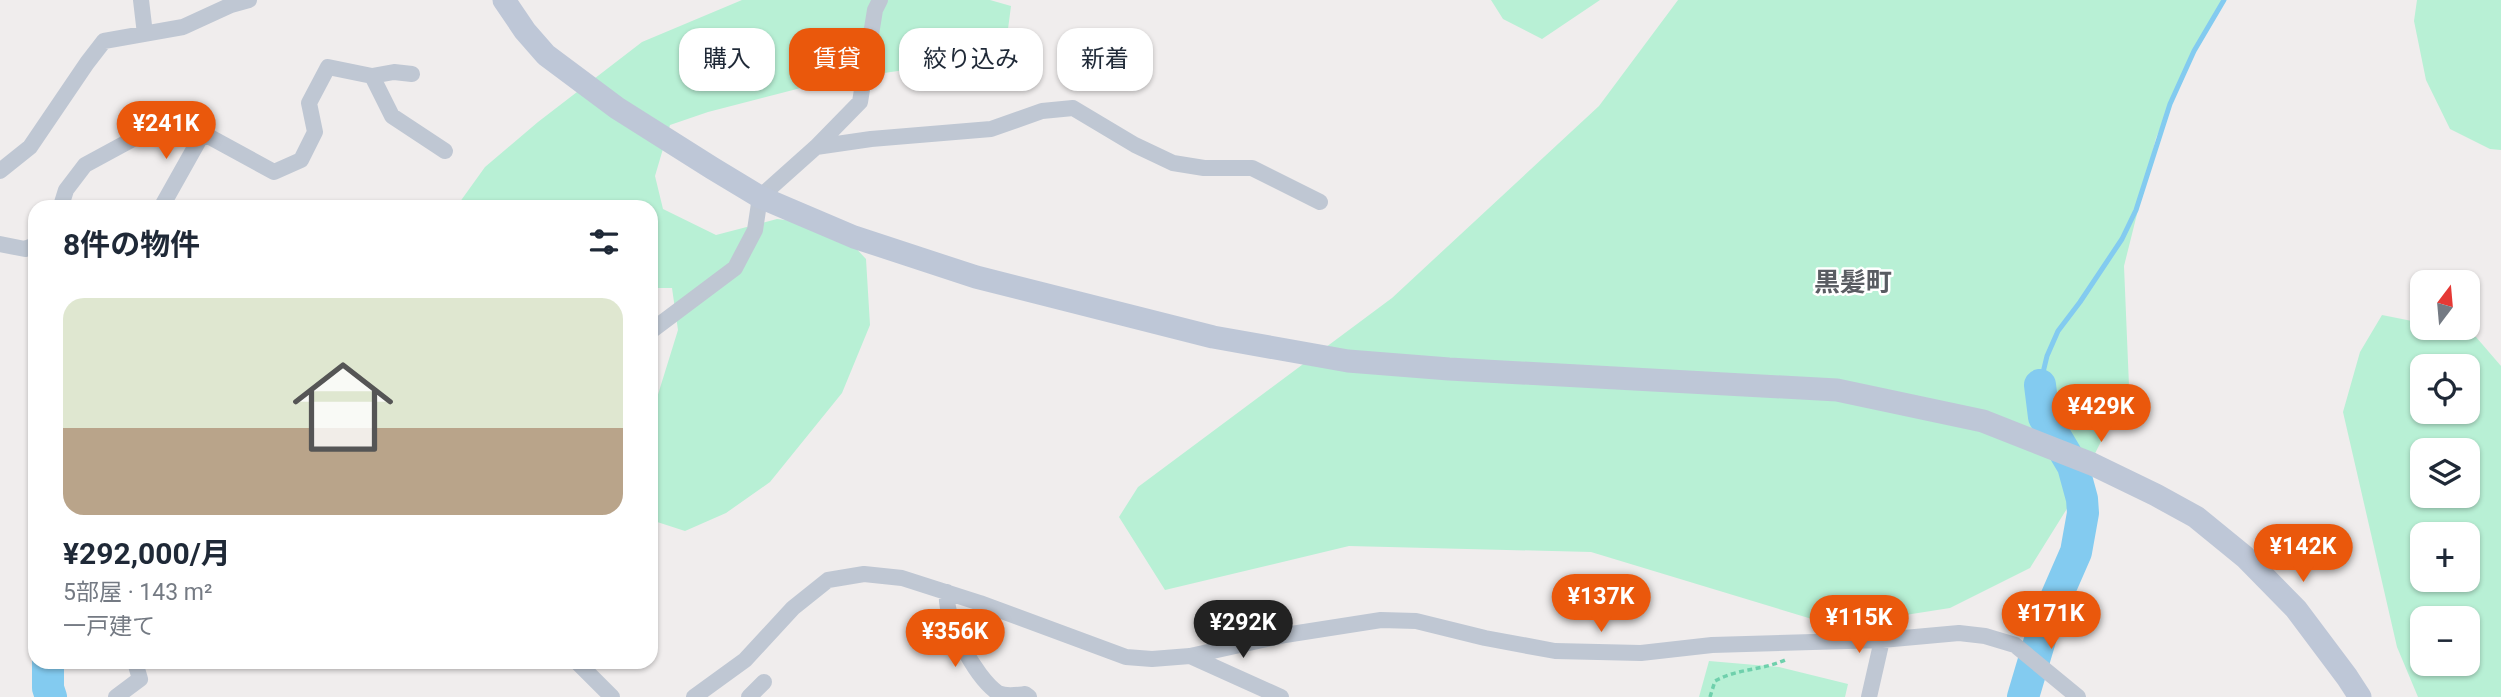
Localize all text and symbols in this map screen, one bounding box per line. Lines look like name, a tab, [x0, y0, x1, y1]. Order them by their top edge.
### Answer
chip: 購入	[679, 28, 775, 91]
chip: 賃貸	[789, 28, 885, 91]
chip: 絞り込み	[899, 28, 1043, 91]
chip: 新着	[1057, 28, 1153, 91]
pin: ¥241K	[117, 102, 215, 161]
text: ¥241K	[133, 110, 199, 137]
icon: filters	[585, 223, 623, 261]
text: 8件の物件	[63, 227, 200, 262]
district label: 黒髪町	[1814, 267, 1892, 297]
north arrow	[2410, 270, 2480, 340]
map controls	[2410, 270, 2480, 676]
icon: home	[280, 344, 406, 470]
button: locate	[2410, 354, 2480, 424]
pin: ¥429K	[2052, 384, 2150, 444]
text: ¥429K	[2068, 393, 2134, 420]
button: layers	[2410, 438, 2480, 508]
button: +	[2410, 522, 2480, 592]
pin: ¥142K	[2254, 524, 2352, 584]
text: ¥142K	[2270, 533, 2336, 560]
text: ¥292,000/月	[63, 536, 231, 571]
pin: ¥137K	[1552, 574, 1650, 634]
text: 5部屋 · 143 m²	[63, 579, 212, 606]
text: ¥137K	[1568, 583, 1634, 610]
pin: ¥171K	[2002, 592, 2100, 651]
pin: ¥115K	[1810, 596, 1908, 655]
pin: ¥292K	[1194, 600, 1292, 660]
text: ¥171K	[2018, 600, 2084, 627]
text: ¥115K	[1826, 604, 1892, 631]
button: −	[2410, 606, 2480, 676]
text: ¥292K	[1210, 609, 1276, 636]
pin: ¥356K	[906, 610, 1004, 669]
text: 一戸建て	[63, 613, 155, 640]
text: ¥356K	[922, 618, 988, 645]

